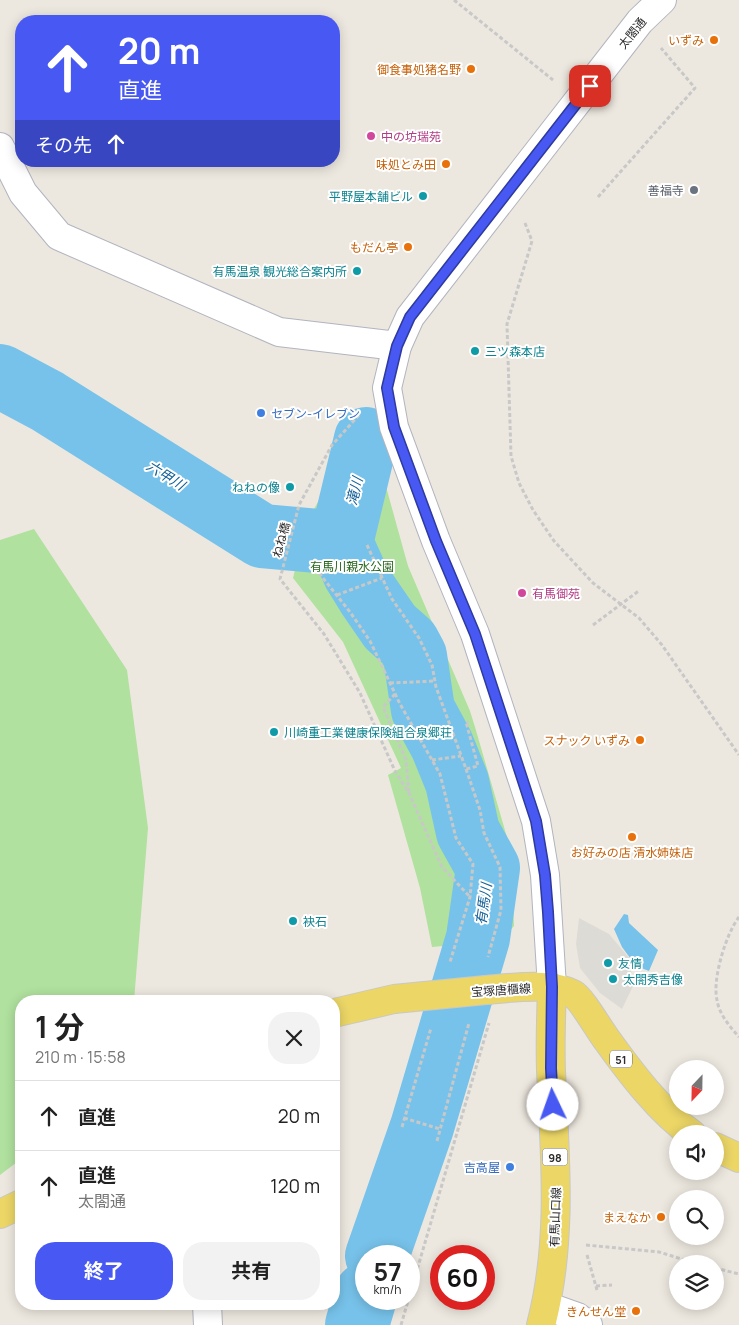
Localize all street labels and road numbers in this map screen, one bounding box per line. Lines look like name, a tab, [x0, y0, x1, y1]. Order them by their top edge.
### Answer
street label: 太閤通	[614, 14, 650, 52]
street label: ねね橋	[268, 520, 294, 560]
street label: 宝塚唐櫃線	[470, 979, 532, 1001]
road number: 51	[610, 1050, 632, 1068]
road number: 98	[542, 1148, 568, 1166]
street label: 有馬山口線	[545, 1187, 565, 1247]

